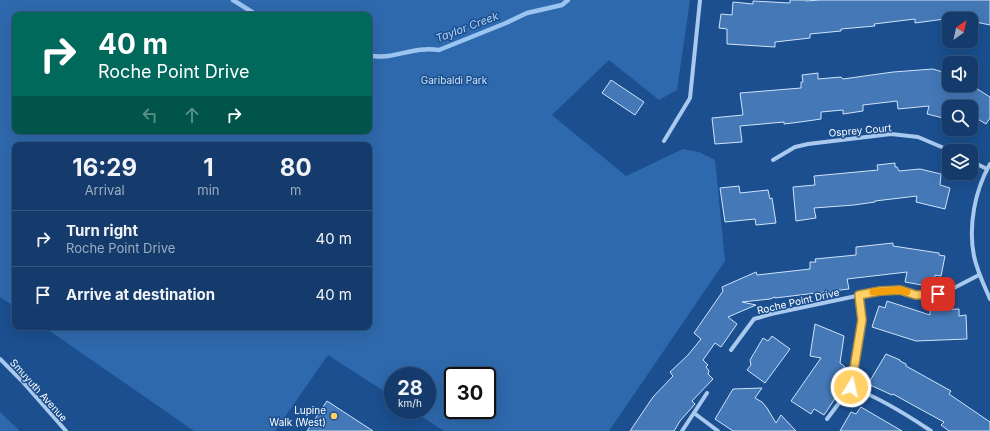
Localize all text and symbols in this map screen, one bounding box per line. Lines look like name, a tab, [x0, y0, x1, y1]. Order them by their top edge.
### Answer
water label: Taylor Creek	[434, 8, 501, 45]
north arrow	[942, 12, 978, 48]
map controls	[942, 12, 978, 180]
text: 40 m	[98, 27, 168, 61]
icon: right	[32, 28, 84, 80]
button: sound	[942, 56, 978, 92]
text: Roche Point Drive	[98, 61, 249, 82]
park label: Garibaldi Park	[421, 74, 488, 86]
button: search	[942, 100, 978, 136]
icon: left	[139, 104, 161, 126]
icon: ahead	[181, 104, 203, 126]
icon: right	[223, 104, 245, 126]
street label: Osprey Court	[828, 121, 893, 139]
button: layers	[942, 144, 978, 180]
text: 16:29	[72, 153, 137, 182]
text: 1	[203, 153, 214, 182]
text: 80	[280, 153, 312, 182]
text: Arrival	[85, 182, 125, 198]
text: min	[197, 182, 220, 198]
text: m	[290, 182, 301, 198]
text: Turn right	[66, 221, 138, 240]
icon: right	[32, 228, 54, 250]
text: 40 m	[315, 229, 352, 248]
text: Roche Point Drive	[66, 240, 175, 256]
pin	[921, 277, 955, 311]
icon: arrive	[927, 283, 949, 305]
icon: arrive	[32, 284, 54, 306]
text: Arrive at destination	[66, 285, 215, 304]
text: 40 m	[315, 285, 352, 304]
street label: Roche Point Drive	[756, 286, 840, 316]
street label: Smuyuth Avenue	[8, 356, 70, 424]
position arrow	[830, 366, 872, 408]
speed limit sign: 30	[444, 367, 496, 419]
text: 28	[397, 376, 423, 400]
text: km/h	[398, 397, 422, 409]
place label: Lupine Walk (West)	[269, 404, 326, 428]
marker: Lupine Walk (West)	[329, 411, 339, 421]

